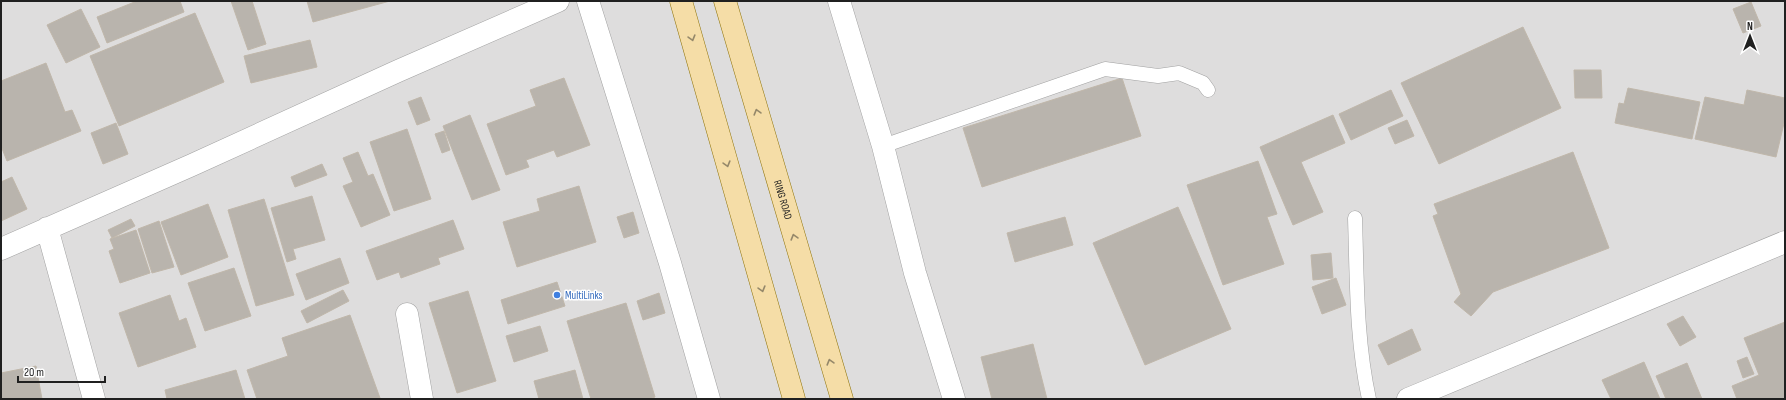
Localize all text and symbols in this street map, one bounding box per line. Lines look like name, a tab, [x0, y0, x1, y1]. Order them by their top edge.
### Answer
north arrow	[1730, 16, 1770, 56]
text: N	[1747, 20, 1753, 33]
one-way arrow	[687, 35, 696, 42]
one-way arrow	[753, 109, 762, 116]
one-way arrow	[722, 160, 731, 167]
street label: RING ROAD	[771, 178, 795, 221]
one-way arrow	[790, 234, 799, 241]
one-way arrow	[758, 286, 766, 292]
place label: MultiLinks	[565, 289, 602, 302]
marker: MultiLinks	[552, 290, 562, 300]
scale bar	[18, 358, 105, 384]
one-way arrow	[826, 359, 835, 366]
text: 20 m	[24, 365, 44, 380]

